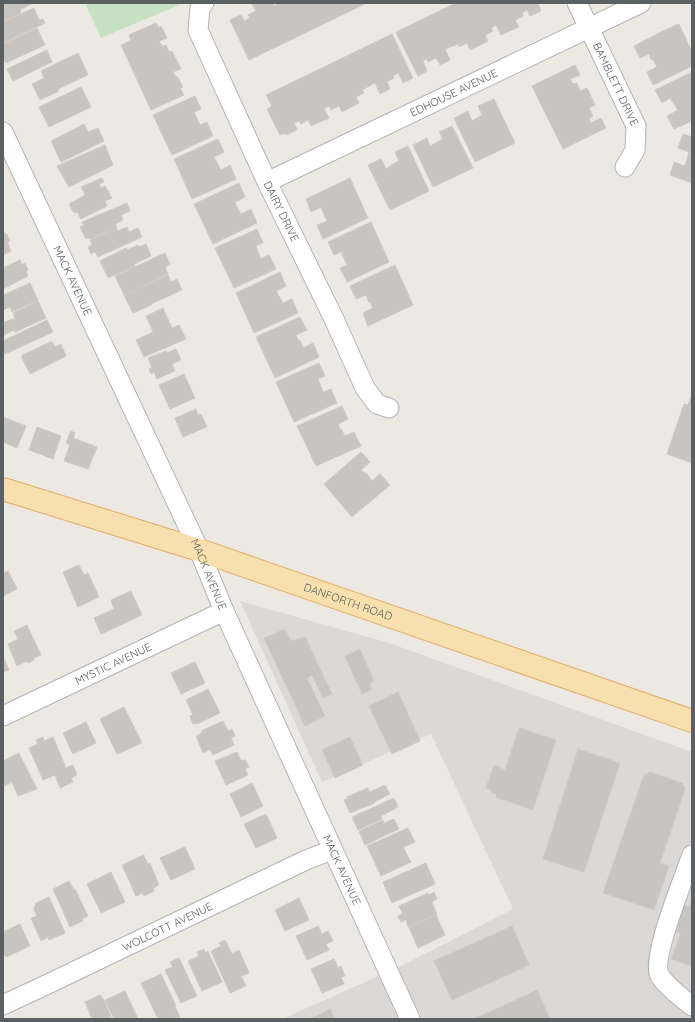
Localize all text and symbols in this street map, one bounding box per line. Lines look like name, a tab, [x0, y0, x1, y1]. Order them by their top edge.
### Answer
street label: BAMBLETT DRIVE	[590, 40, 642, 128]
street label: EDHOUSE AVENUE	[408, 66, 500, 120]
street label: DAIRY DRIVE	[261, 179, 302, 244]
street label: MACK AVENUE	[50, 243, 95, 318]
street label: MACK AVENUE	[188, 537, 230, 612]
street label: DANFORTH ROAD	[302, 580, 394, 624]
street label: MYSTIC AVENUE	[73, 640, 153, 688]
street label: MACK AVENUE	[320, 832, 364, 907]
street label: WOLCOTT AVENUE	[120, 899, 215, 954]

